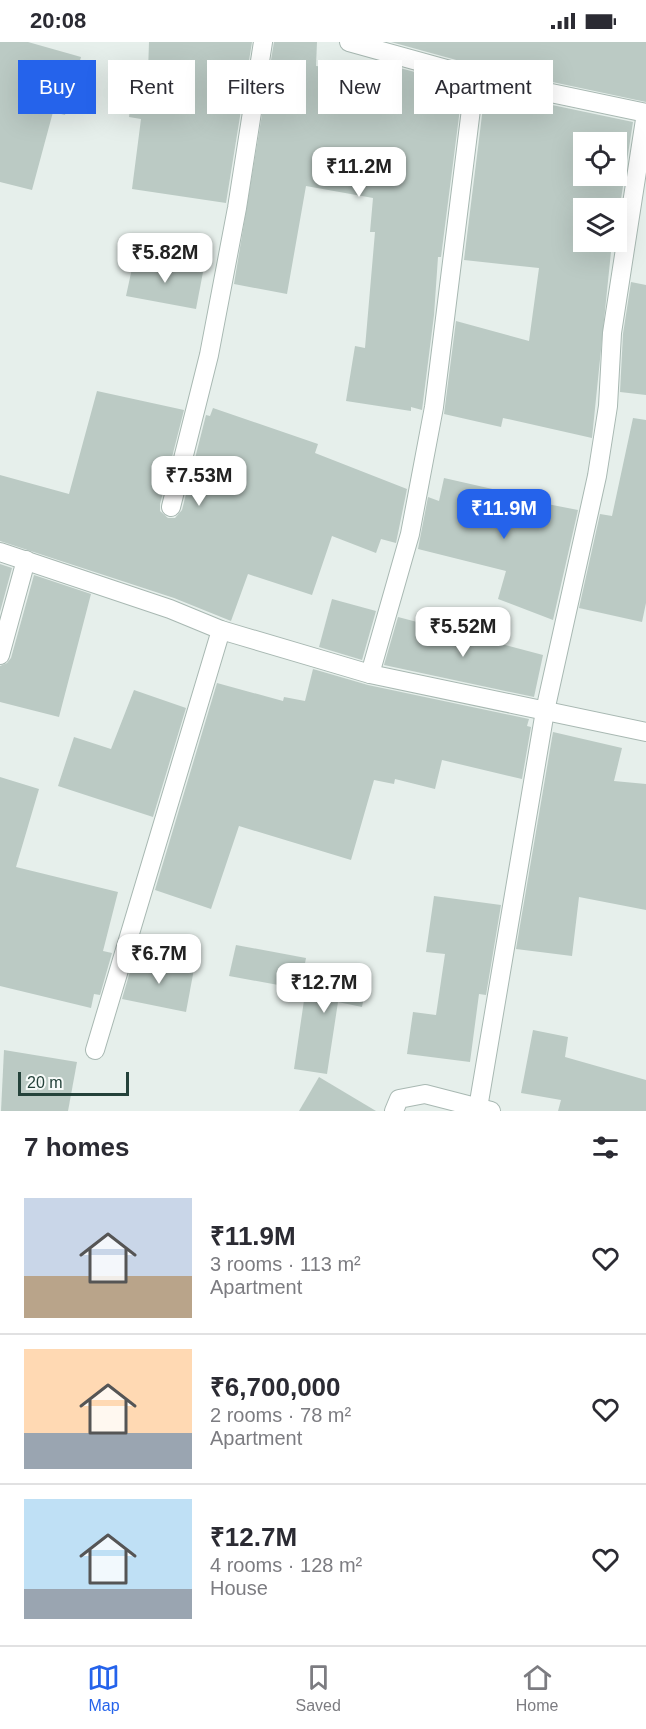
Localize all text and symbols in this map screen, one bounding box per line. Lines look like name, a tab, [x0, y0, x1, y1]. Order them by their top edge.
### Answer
text: 20:08	[30, 8, 86, 33]
chip: Buy	[18, 60, 96, 114]
chip: Rent	[108, 60, 195, 114]
chip: Filters	[207, 60, 306, 114]
chip: New	[318, 60, 402, 114]
chip: Apartment	[414, 60, 553, 114]
map controls	[573, 132, 627, 252]
button: locate	[573, 132, 627, 186]
pin: ₹11.2M	[310, 147, 408, 198]
text: ₹11.2M	[326, 155, 392, 177]
button: layers	[573, 198, 627, 252]
pin: ₹5.82M	[116, 233, 214, 284]
text: ₹5.82M	[131, 241, 199, 263]
pin: ₹7.53M	[150, 456, 248, 507]
text: ₹7.53M	[165, 464, 233, 486]
pin: ₹11.9M	[455, 489, 553, 540]
text: ₹11.9M	[471, 497, 537, 519]
pin: ₹5.52M	[414, 607, 512, 658]
text: ₹5.52M	[429, 615, 497, 637]
pin: ₹6.7M	[117, 934, 201, 985]
text: ₹6.7M	[131, 942, 187, 964]
pin: ₹12.7M	[275, 963, 373, 1014]
text: ₹12.7M	[290, 971, 358, 993]
scale bar	[18, 1069, 129, 1096]
text: 20 m	[27, 1074, 63, 1091]
icon: filters	[589, 1131, 622, 1164]
text: 7 homes	[24, 1132, 130, 1162]
text: ₹11.9M	[210, 1221, 296, 1251]
icon: home	[72, 1222, 144, 1294]
icon: heart	[589, 1242, 622, 1275]
text: 3 rooms · 113 m²	[210, 1253, 361, 1275]
text: Apartment	[210, 1276, 302, 1298]
text: ₹6,700,000	[210, 1372, 341, 1402]
icon: home	[72, 1373, 144, 1445]
icon: heart	[589, 1393, 622, 1426]
text: 2 rooms · 78 m²	[210, 1404, 351, 1426]
text: Apartment	[210, 1427, 302, 1449]
text: ₹12.7M	[210, 1522, 297, 1552]
icon: home	[72, 1523, 144, 1595]
icon: heart	[589, 1543, 622, 1576]
text: 4 rooms · 128 m²	[210, 1554, 362, 1576]
text: House	[210, 1577, 268, 1599]
tab: Map	[87, 1661, 120, 1715]
tab: Saved	[295, 1661, 341, 1715]
tab: Home	[516, 1661, 558, 1715]

